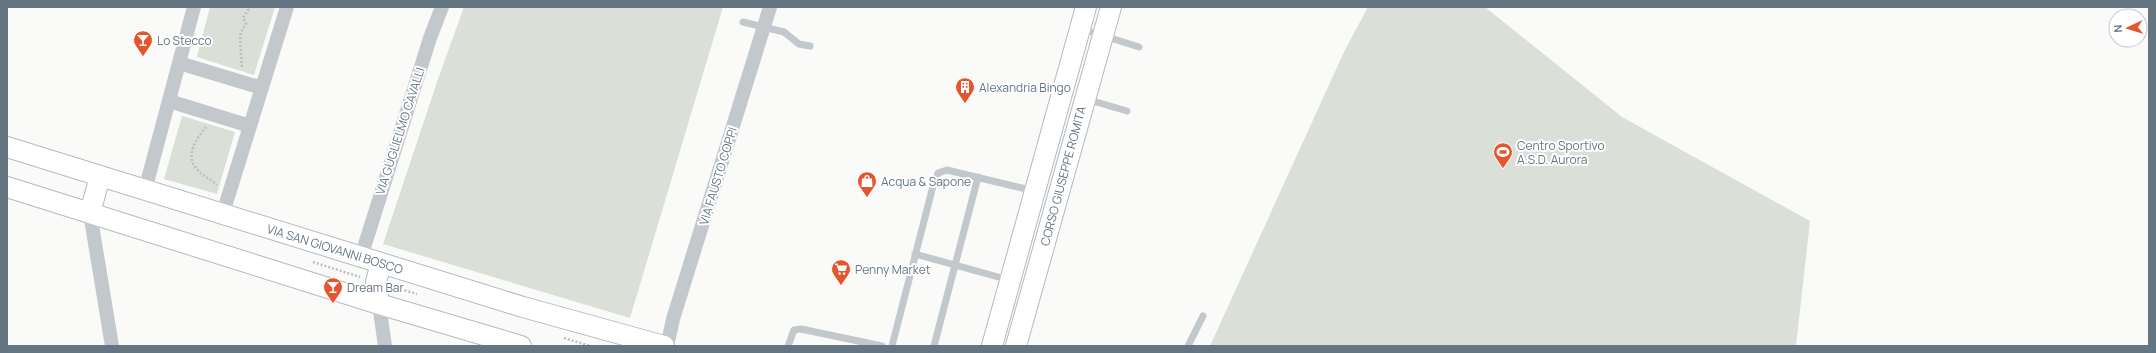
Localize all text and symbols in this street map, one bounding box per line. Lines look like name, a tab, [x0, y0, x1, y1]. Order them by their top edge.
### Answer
north arrow	[2108, 8, 2148, 48]
text: N	[2110, 24, 2125, 33]
bar icon: Lo Stecco	[132, 29, 154, 57]
place label: Lo Stecco	[157, 32, 212, 49]
street label: VIA GUGLIELMO CAVALLI	[371, 65, 429, 197]
building icon: Alexandria Bingo	[954, 76, 976, 104]
place label: Alexandria Bingo	[979, 79, 1071, 96]
street label: CORSO GIUSEPPE ROMITA	[1036, 104, 1090, 248]
street label: VIA FAUSTO COPPI	[695, 125, 741, 227]
place label: Centro Sportivo A.S.D. Aurora	[1517, 137, 1605, 168]
sports icon: Centro Sportivo A.S.D. Aurora	[1492, 141, 1514, 169]
shop icon: Acqua & Sapone	[856, 170, 878, 198]
place label: Acqua & Sapone	[881, 173, 971, 190]
street label: VIA SAN GIOVANNI BOSCO	[265, 220, 405, 278]
supermarket icon: Penny Market	[830, 258, 852, 286]
place label: Penny Market	[855, 261, 931, 278]
bar icon: Dream Bar	[322, 276, 344, 304]
place label: Dream Bar	[347, 279, 404, 296]

